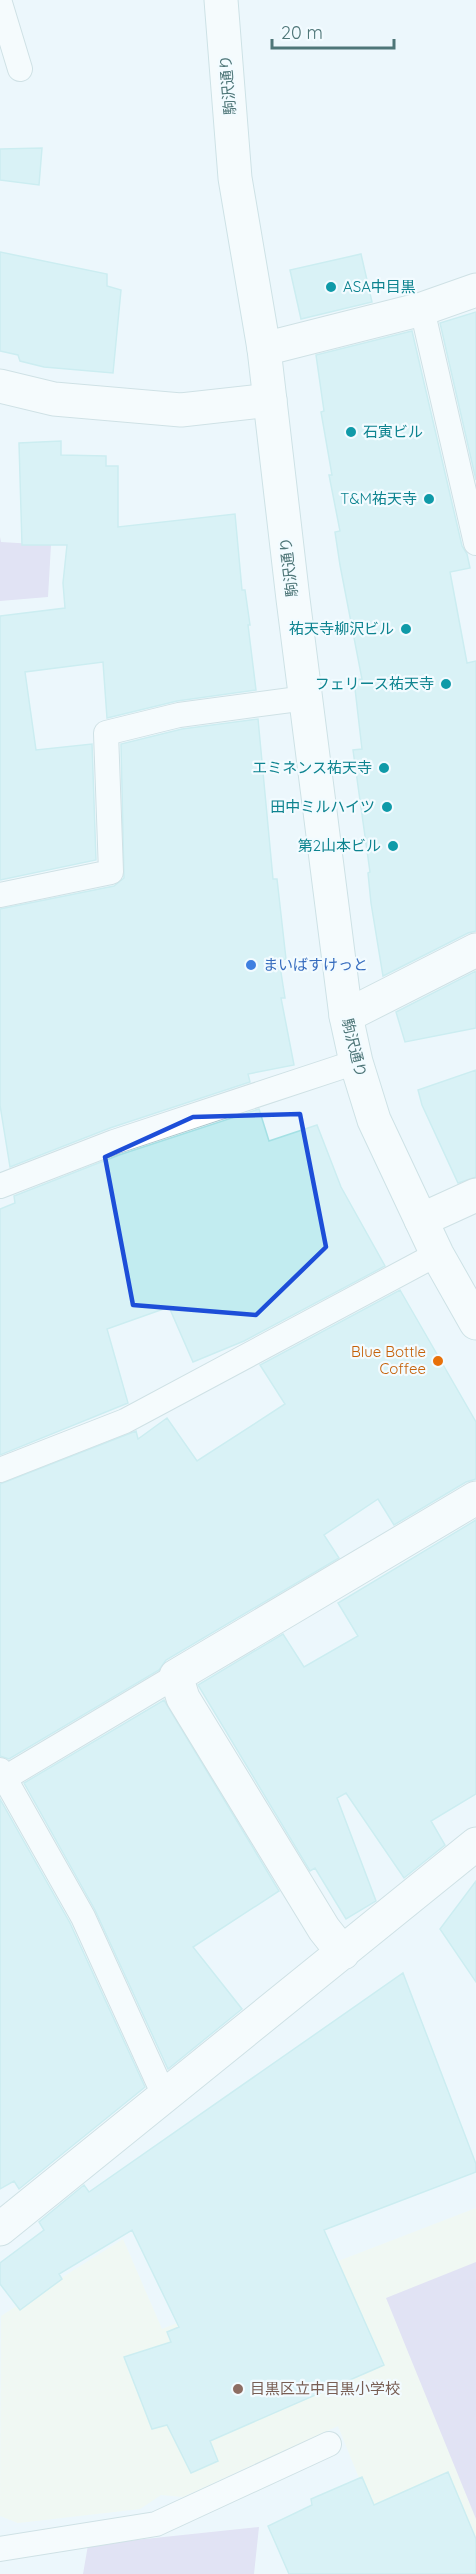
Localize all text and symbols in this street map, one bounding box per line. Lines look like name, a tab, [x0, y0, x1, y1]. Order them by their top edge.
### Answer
scale bar	[272, 12, 394, 50]
text: 20 m	[281, 21, 323, 44]
street label: 駒沢通り	[215, 54, 240, 116]
place label: ASA中目黒	[343, 277, 416, 296]
marker: ASA中目黒	[324, 280, 338, 294]
place label: 石寅ビル	[363, 422, 423, 441]
marker: 石寅ビル	[344, 425, 358, 439]
place label: T&M祐天寺	[340, 489, 417, 508]
marker: T&M祐天寺	[422, 492, 436, 506]
street label: 駒沢通り	[275, 536, 302, 598]
place label: 祐天寺柳沢ビル	[289, 619, 394, 638]
marker: 祐天寺柳沢ビル	[399, 622, 413, 636]
place label: フェリース祐天寺	[315, 674, 434, 693]
marker: フェリース祐天寺	[439, 677, 453, 691]
place label: エミネンス祐天寺	[252, 758, 372, 777]
marker: エミネンス祐天寺	[377, 761, 391, 775]
place label: 田中ミルハイツ	[270, 797, 375, 816]
marker: 田中ミルハイツ	[380, 800, 394, 814]
place label: 第2山本ビル	[298, 836, 381, 855]
marker: 第2山本ビル	[386, 839, 400, 853]
place label: まいばすけっと	[263, 955, 368, 974]
marker: まいばすけっと	[244, 958, 258, 972]
street label: 駒沢通り	[338, 1016, 371, 1079]
place label: Blue Bottle Coffee	[351, 1342, 426, 1378]
marker: Blue Bottle Coffee	[431, 1354, 445, 1368]
place label: 目黒区立中目黒小学校	[250, 2379, 400, 2398]
marker: 目黒区立中目黒小学校	[231, 2382, 245, 2396]

